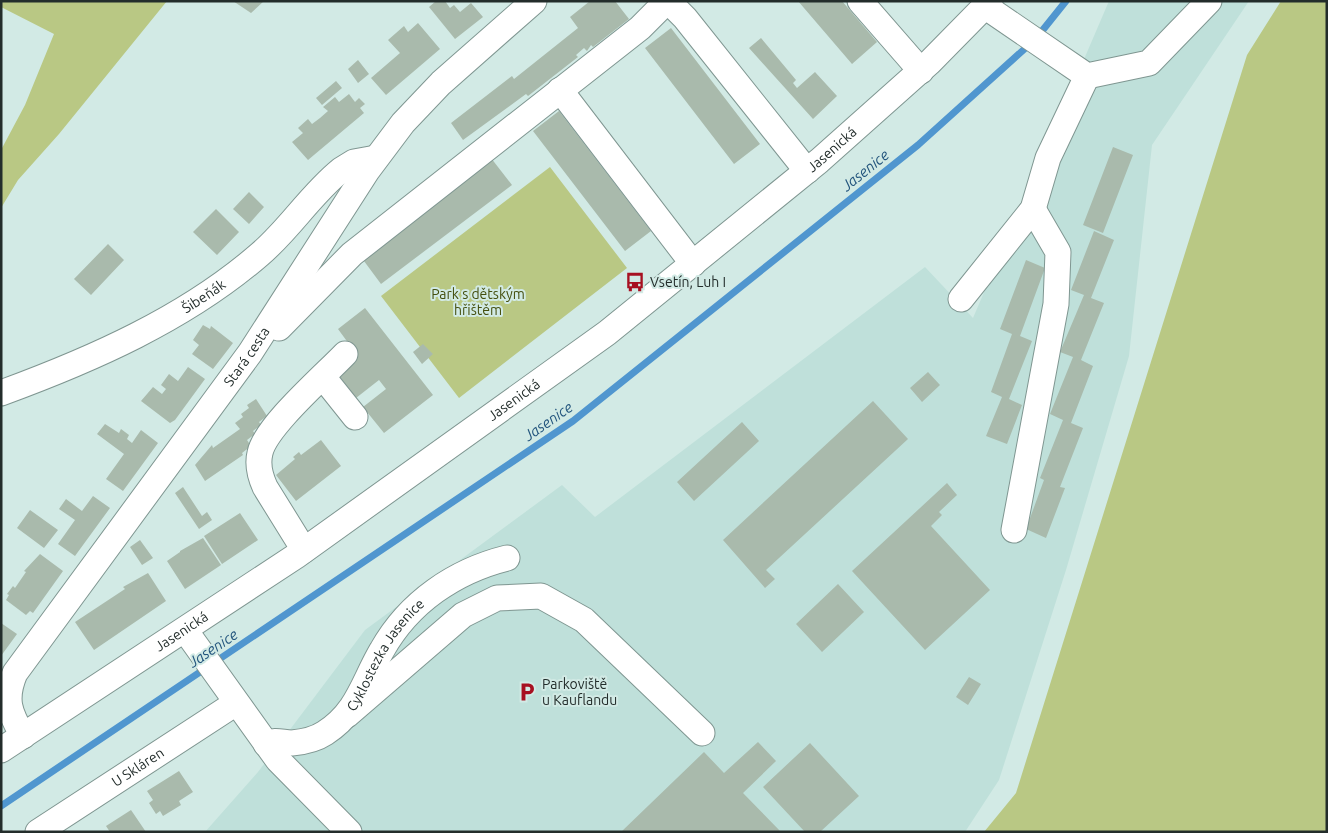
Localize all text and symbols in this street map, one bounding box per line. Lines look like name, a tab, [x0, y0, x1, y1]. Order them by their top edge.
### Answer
street label: Jasenická	[804, 124, 860, 175]
water label: Jasenice	[837, 146, 892, 195]
bus stop icon: Vsetín, Luh I	[624, 271, 646, 293]
place label: Vsetín, Luh I	[650, 274, 726, 290]
street label: Šibeňák	[178, 276, 229, 316]
park label: Park s dětským hřištěm	[431, 286, 525, 318]
street label: Stará cesta	[220, 324, 273, 389]
street label: Jasenická	[485, 376, 543, 424]
water label: Jasenice	[520, 398, 576, 444]
street label: Cyklostezka Jasenice	[343, 595, 427, 714]
street label: Jasenická	[152, 608, 211, 655]
water label: Jasenice	[184, 625, 241, 671]
place label: Parkoviště u Kauflandu	[542, 676, 617, 708]
parking icon: Parkoviště u Kauflandu	[516, 681, 538, 703]
street label: U Skláren	[109, 744, 167, 790]

